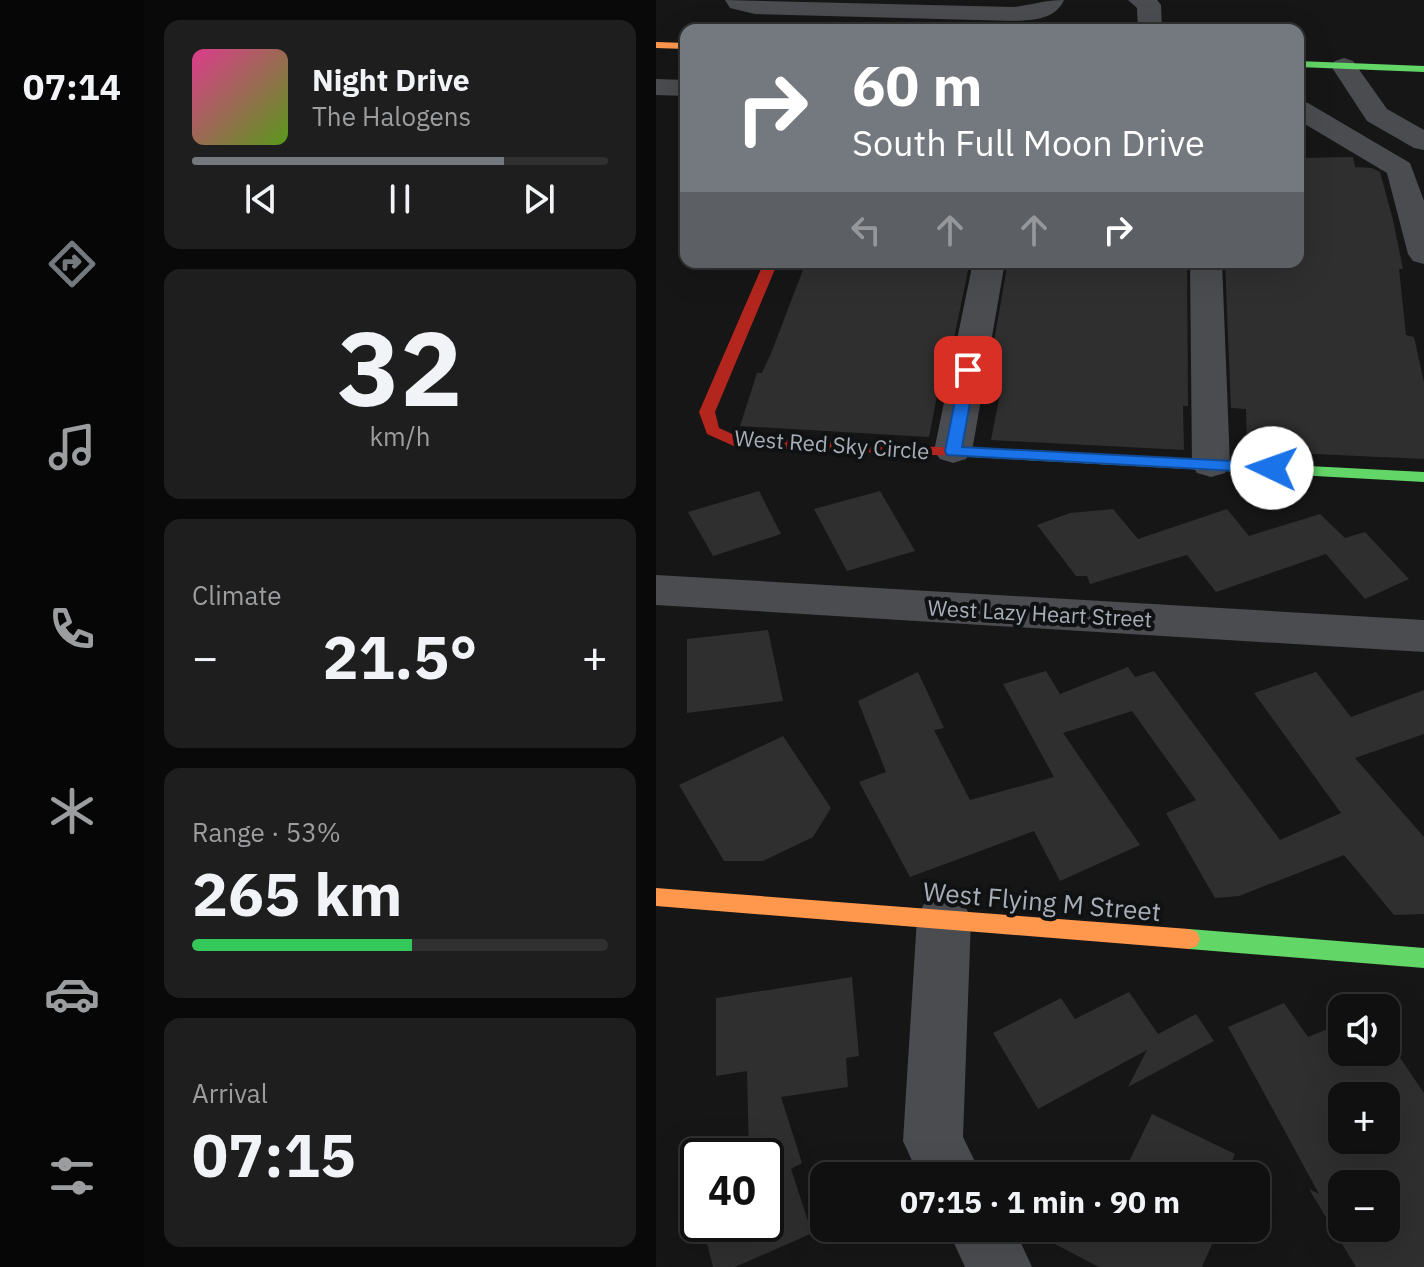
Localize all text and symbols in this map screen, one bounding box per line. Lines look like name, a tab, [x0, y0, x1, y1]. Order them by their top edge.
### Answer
text: 60 m	[852, 49, 982, 121]
icon: right	[720, 56, 824, 160]
text: Night Drive	[312, 60, 470, 99]
text: 07:14	[23, 63, 121, 110]
text: The Halogens	[312, 99, 471, 133]
text: South Full Moon Drive	[852, 119, 1205, 166]
icon: previous	[239, 177, 283, 221]
icon: pause	[378, 177, 422, 221]
icon: next	[517, 177, 561, 221]
icon: left	[844, 208, 888, 252]
icon: ahead	[928, 208, 972, 252]
icon: ahead	[1012, 208, 1056, 252]
icon: right	[1096, 208, 1140, 252]
icon: directions	[44, 236, 100, 292]
text: 32	[338, 299, 462, 435]
pin	[934, 336, 1002, 404]
icon: arrive	[946, 348, 990, 392]
icon: music	[44, 419, 100, 475]
text: km/h	[369, 419, 431, 453]
street label: West Red Sky Circle	[734, 423, 930, 465]
position arrow	[1230, 426, 1314, 510]
text: Climate	[192, 578, 282, 612]
street label: West Lazy Heart Street	[927, 593, 1153, 633]
icon: phone	[44, 601, 100, 657]
text: 21.5°	[323, 617, 477, 696]
text: −	[192, 628, 218, 685]
text: +	[582, 628, 608, 685]
icon: climate	[44, 783, 100, 839]
text: Range · 53%	[192, 815, 341, 849]
text: 265 km	[192, 854, 402, 933]
street label: West Flying M Street	[922, 874, 1162, 928]
icon: car	[44, 966, 100, 1022]
map controls	[1328, 994, 1400, 1242]
button: sound	[1328, 994, 1400, 1066]
text: Arrival	[192, 1076, 268, 1110]
button: +	[1328, 1082, 1400, 1154]
text: 07:15	[192, 1115, 356, 1194]
speed limit sign: 40	[680, 1138, 784, 1242]
icon: filters	[44, 1148, 100, 1204]
button: −	[1328, 1170, 1400, 1242]
text: 07:15 · 1 min · 90 m	[900, 1182, 1180, 1221]

